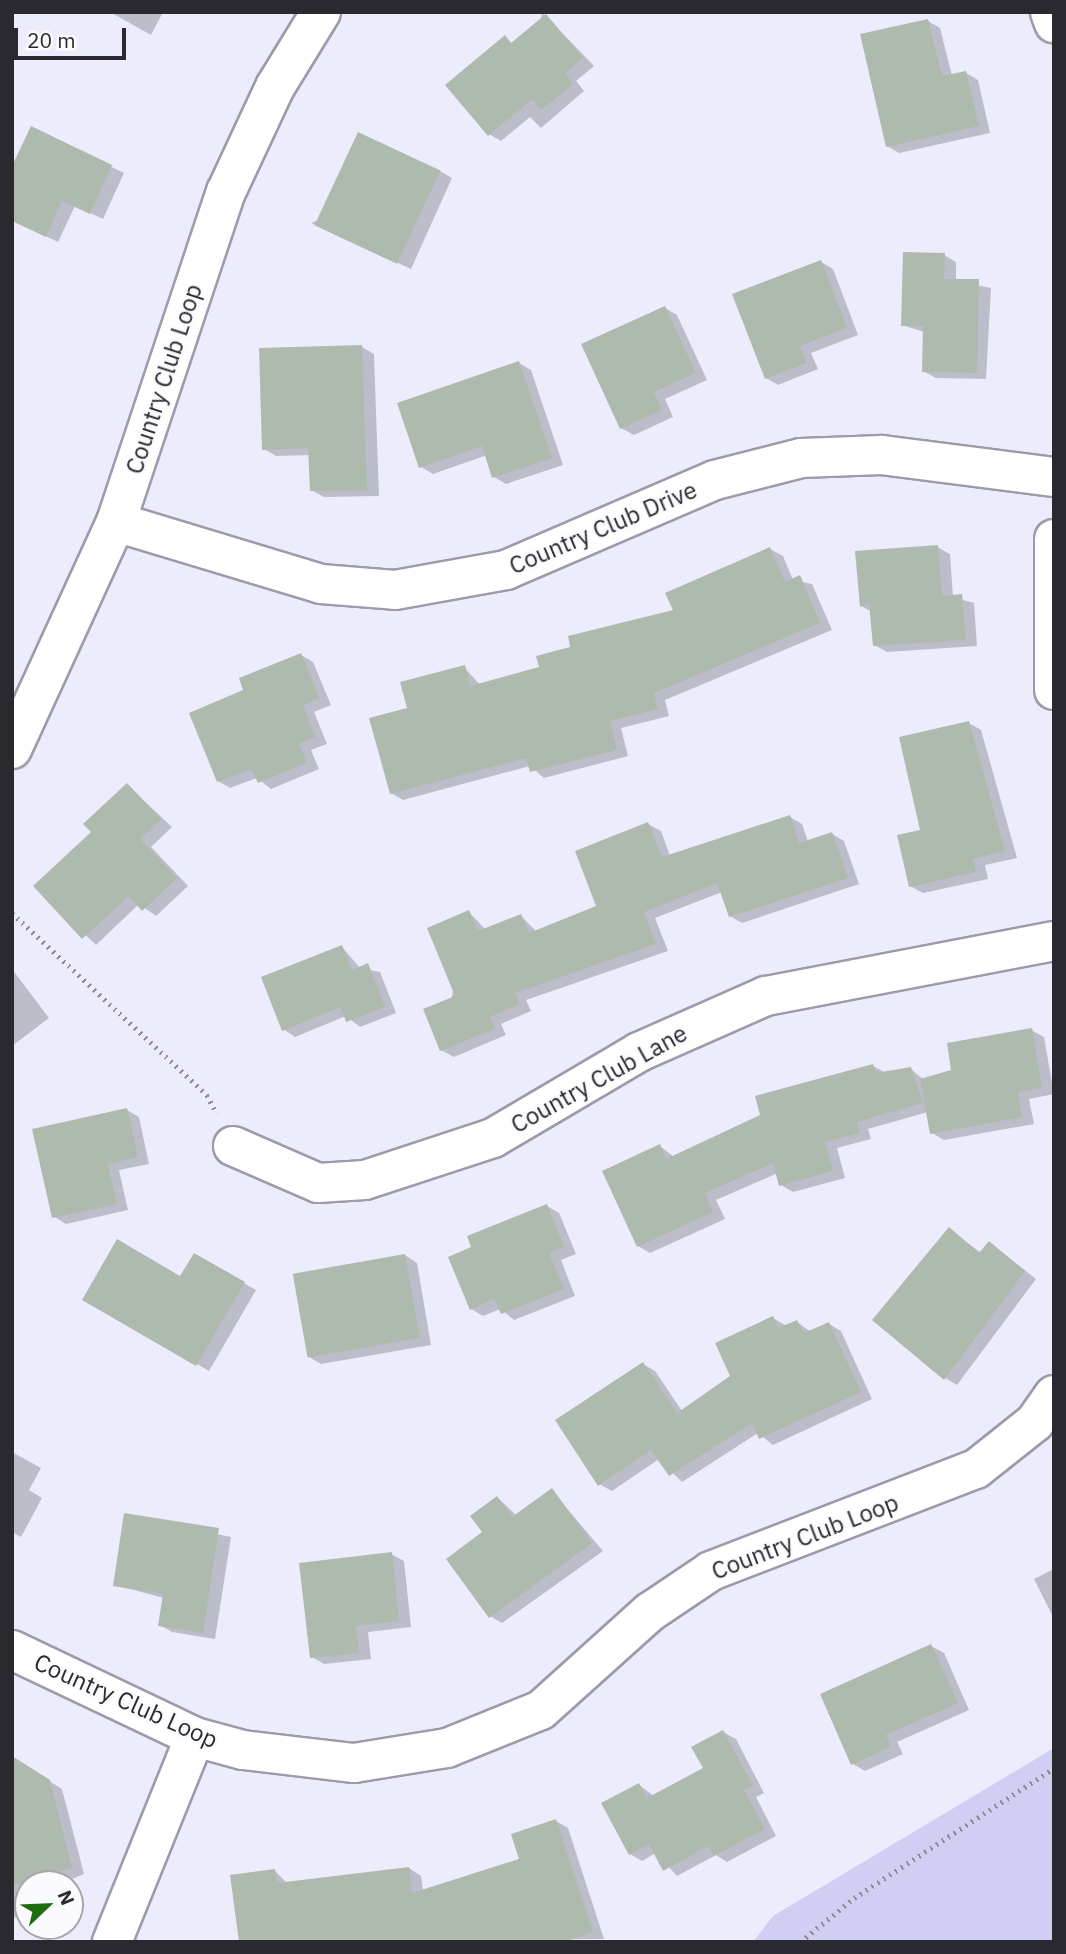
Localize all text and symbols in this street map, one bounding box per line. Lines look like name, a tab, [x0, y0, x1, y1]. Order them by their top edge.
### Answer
scale bar	[18, 14, 130, 58]
text: 20 m	[27, 26, 76, 54]
street label: Country Club Loop	[120, 280, 208, 478]
street label: Country Club Drive	[505, 475, 701, 581]
street label: Country Club Lane	[506, 1019, 692, 1139]
street label: Country Club Loop	[707, 1488, 903, 1586]
street label: Country Club Loop	[30, 1648, 222, 1754]
north arrow	[14, 1870, 84, 1940]
text: N	[53, 1887, 80, 1909]

